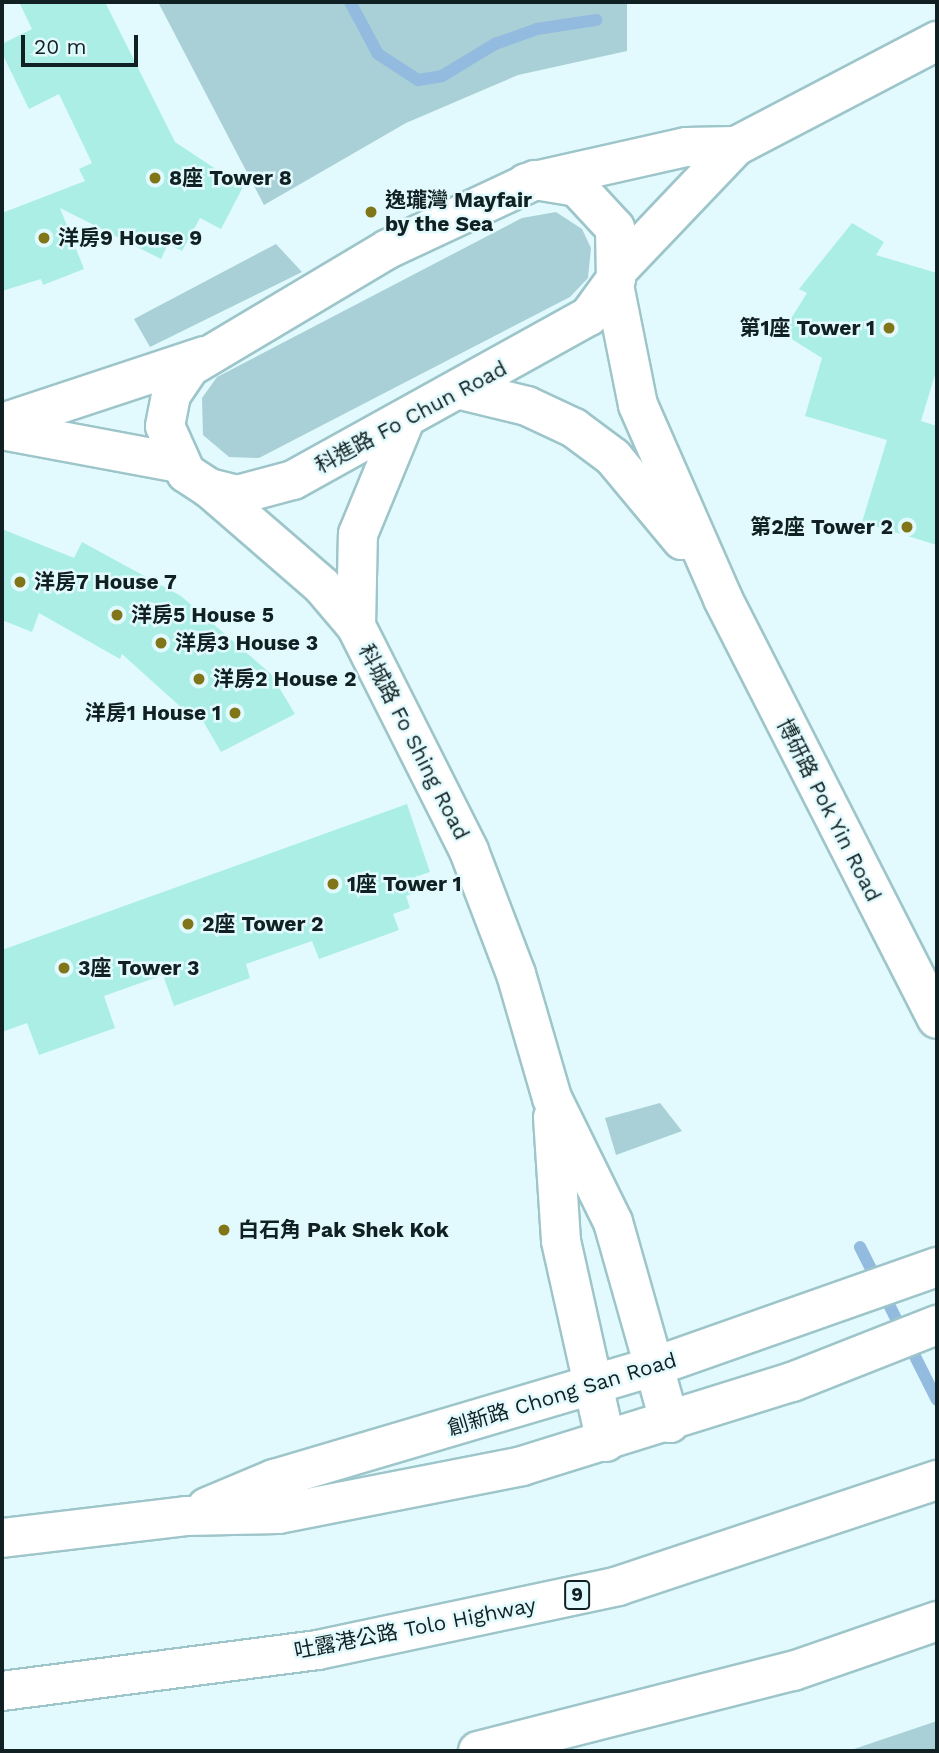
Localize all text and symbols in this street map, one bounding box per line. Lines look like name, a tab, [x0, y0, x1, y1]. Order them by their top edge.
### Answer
scale bar	[24, 21, 142, 65]
text: 20 m	[34, 34, 86, 59]
place label: 8座 Tower 8	[169, 165, 292, 191]
marker: 8座 Tower 8	[147, 170, 163, 186]
place label: 逸瓏灣 Mayfair by the Sea	[385, 187, 532, 237]
marker: 逸瓏灣 Mayfair by the Sea	[363, 204, 379, 220]
place label: 洋房9 House 9	[58, 225, 202, 251]
marker: 洋房9 House 9	[36, 230, 52, 246]
place label: 第1座 Tower 1	[739, 315, 875, 341]
marker: 第1座 Tower 1	[881, 320, 897, 336]
street label: 科進路 Fo Chun Road	[311, 356, 511, 478]
place label: 第2座 Tower 2	[750, 514, 893, 540]
marker: 第2座 Tower 2	[899, 519, 915, 535]
place label: 洋房7 House 7	[34, 569, 178, 595]
marker: 洋房7 House 7	[12, 574, 28, 590]
place label: 洋房5 House 5	[131, 602, 274, 628]
marker: 洋房5 House 5	[109, 607, 125, 623]
place label: 洋房3 House 3	[175, 630, 318, 656]
marker: 洋房3 House 3	[153, 635, 169, 651]
street label: 科城路 Fo Shing Road	[354, 640, 474, 844]
place label: 洋房2 House 2	[213, 666, 356, 692]
marker: 洋房2 House 2	[191, 671, 207, 687]
place label: 洋房1 House 1	[85, 700, 221, 726]
marker: 洋房1 House 1	[227, 705, 243, 721]
street label: 博研路 Pok Yin Road	[772, 714, 886, 906]
place label: 1座 Tower 1	[347, 871, 462, 897]
marker: 1座 Tower 1	[325, 876, 341, 892]
place label: 2座 Tower 2	[202, 911, 324, 937]
marker: 2座 Tower 2	[180, 916, 196, 932]
place label: 3座 Tower 3	[78, 955, 200, 981]
marker: 3座 Tower 3	[56, 960, 72, 976]
place label: 白石角 Pak Shek Kok	[238, 1217, 449, 1243]
marker: 白石角 Pak Shek Kok	[216, 1222, 232, 1238]
street label: 創新路 Chong San Road	[444, 1347, 680, 1441]
road number: 9	[563, 1580, 591, 1610]
street label: 吐露港公路 Tolo Highway	[292, 1592, 538, 1664]

